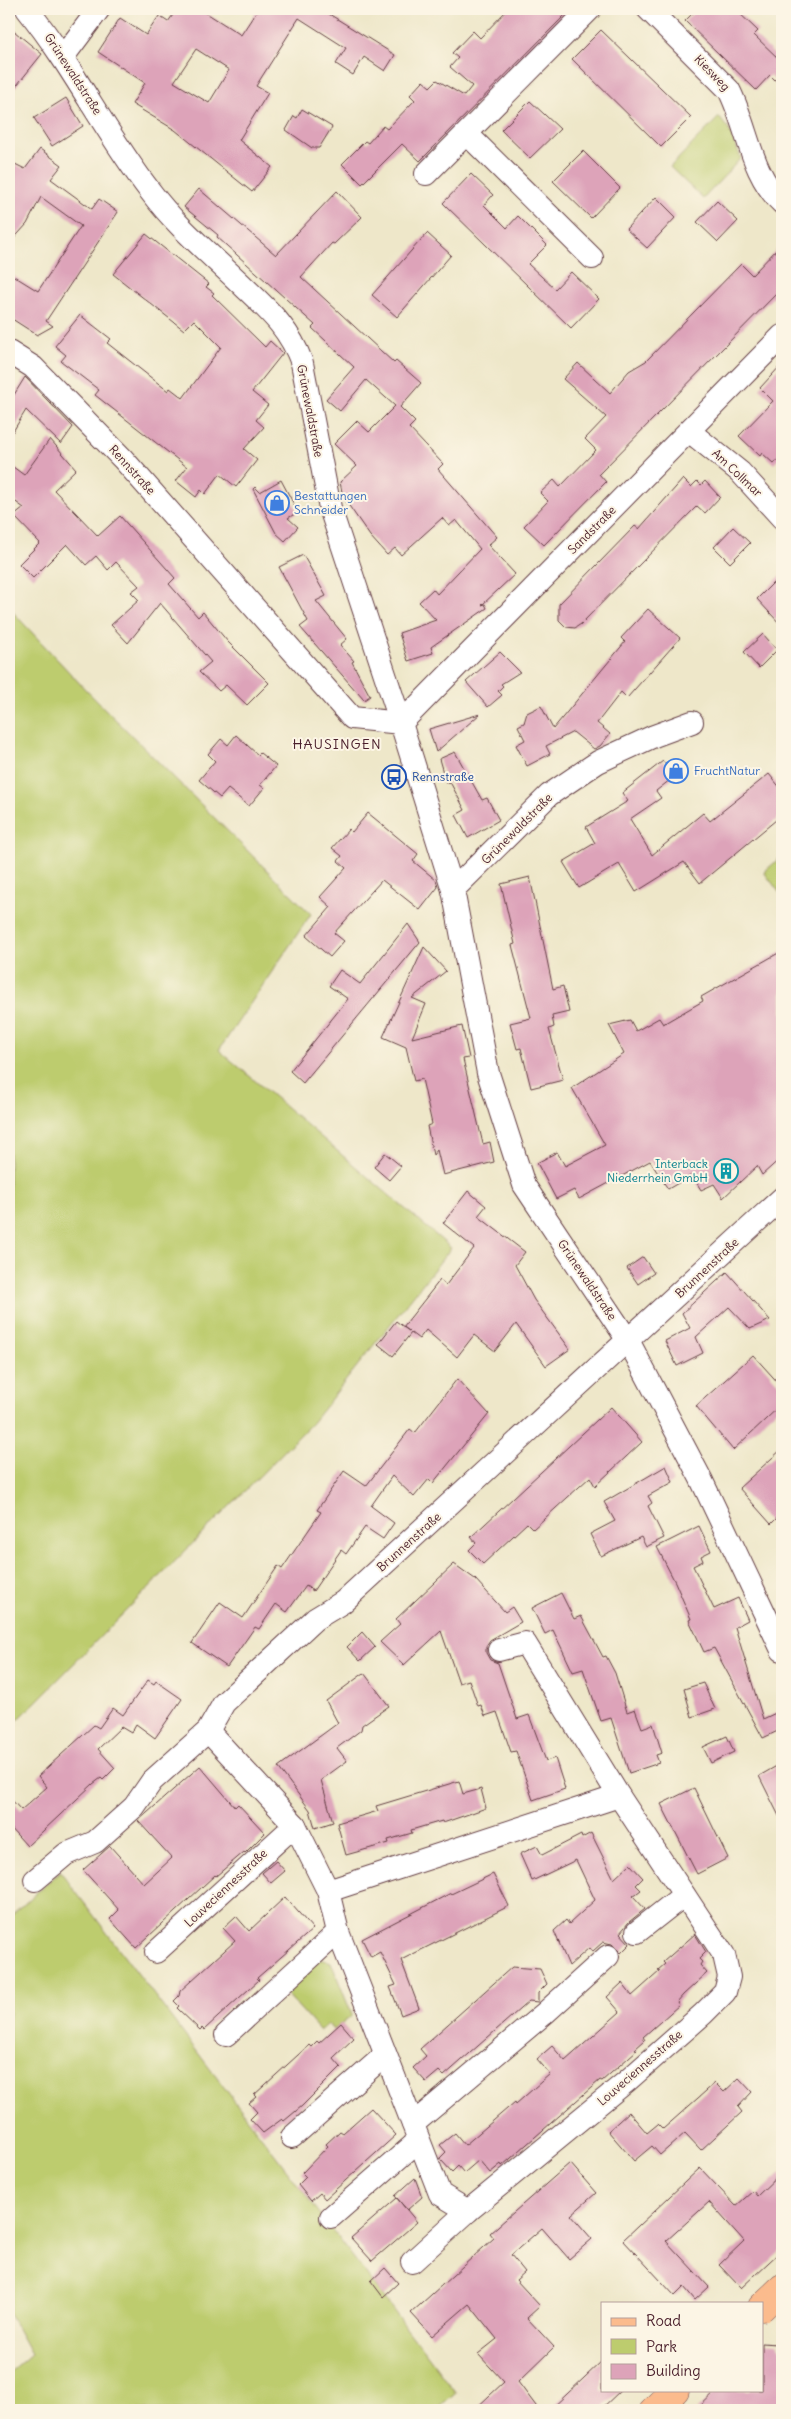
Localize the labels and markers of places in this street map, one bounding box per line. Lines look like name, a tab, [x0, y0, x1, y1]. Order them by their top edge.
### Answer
place label: Bestattungen Schneider	[294, 488, 367, 517]
shop icon: Bestattungen Schneider	[264, 490, 290, 516]
shop icon: FruchtNatur	[663, 758, 689, 784]
place label: FruchtNatur	[694, 763, 760, 778]
bus stop icon: Rennstraße	[381, 764, 407, 790]
place label: Rennstraße	[412, 769, 474, 784]
place label: Interback Niederrhein GmbH	[607, 1156, 708, 1185]
building icon: Interback Niederrhein GmbH	[713, 1158, 739, 1184]

